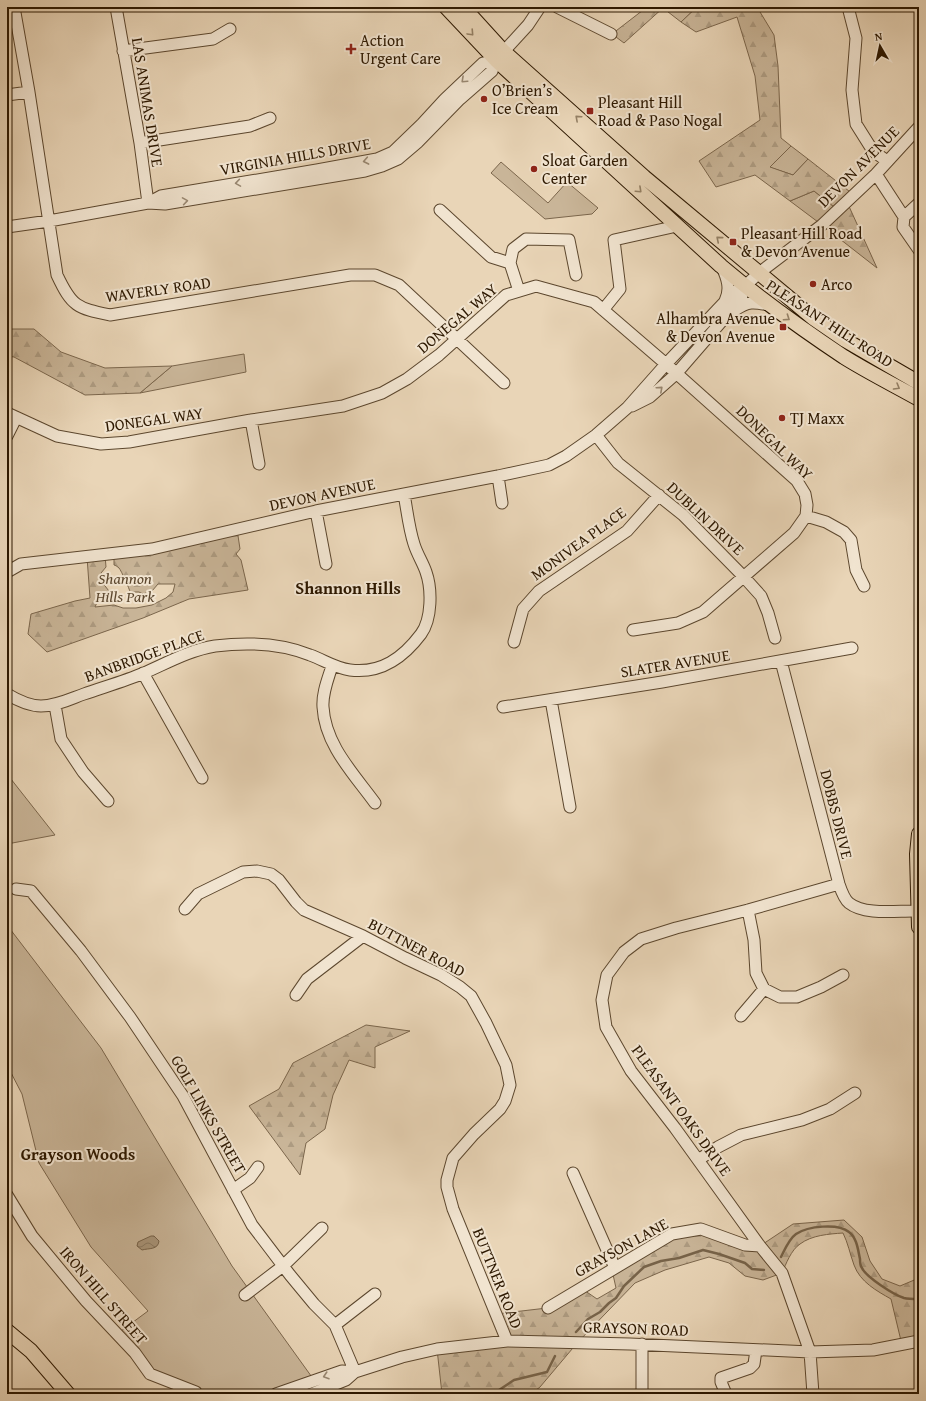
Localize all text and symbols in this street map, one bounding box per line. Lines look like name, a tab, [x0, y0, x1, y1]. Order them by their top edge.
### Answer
north arrow	[860, 26, 900, 66]
place label: Action Urgent Care	[360, 28, 441, 70]
one-way arrow	[466, 28, 474, 36]
text: N	[874, 28, 884, 45]
street label: LAS ANIMAS DRIVE	[126, 36, 170, 168]
marker: Action Urgent Care	[345, 43, 357, 55]
one-way arrow	[462, 76, 469, 83]
place label: O’Brien’s Ice Cream	[492, 78, 558, 120]
place label: Pleasant Hill Road & Paso Nogal	[598, 90, 723, 132]
marker: O’Brien’s Ice Cream	[479, 94, 489, 104]
marker: Pleasant Hill Road & Paso Nogal	[585, 106, 595, 116]
one-way arrow	[575, 115, 583, 123]
street label: DEVON AVENUE	[812, 120, 904, 212]
street label: VIRGINIA HILLS DRIVE	[218, 131, 372, 181]
place label: Sloat Garden Center	[542, 148, 628, 190]
one-way arrow	[362, 156, 369, 165]
marker: Sloat Garden Center	[529, 164, 539, 174]
one-way arrow	[234, 178, 241, 187]
one-way arrow	[634, 185, 641, 192]
one-way arrow	[182, 197, 188, 206]
place label: Pleasant Hill Road & Devon Avenue	[741, 221, 863, 263]
one-way arrow	[716, 237, 723, 244]
marker: Pleasant Hill Road & Devon Avenue	[728, 237, 738, 247]
street label: WAVERLY ROAD	[104, 270, 213, 308]
place label: Arco	[821, 272, 852, 296]
street label: PLEASANT HILL ROAD	[762, 273, 898, 373]
street label: DONEGAL WAY	[411, 277, 503, 359]
marker: Arco	[808, 279, 818, 289]
place label: Alhambra Avenue & Devon Avenue	[656, 306, 775, 348]
one-way arrow	[783, 313, 790, 320]
marker: Alhambra Avenue & Devon Avenue	[778, 322, 788, 332]
one-way arrow	[893, 382, 900, 389]
one-way arrow	[655, 386, 663, 393]
street label: DONEGAL WAY	[731, 399, 819, 485]
street label: DONEGAL WAY	[103, 400, 205, 438]
place label: TJ Maxx	[790, 406, 845, 430]
marker: TJ Maxx	[777, 413, 787, 423]
street label: DEVON AVENUE	[267, 471, 377, 517]
street label: DUBLIN DRIVE	[662, 476, 750, 560]
street label: MONIVEA PLACE	[525, 500, 631, 586]
park label: Shannon Hills Park	[94, 566, 155, 608]
district label: Shannon Hills	[295, 575, 401, 600]
street label: BANBRIDGE PLACE	[81, 622, 207, 688]
street label: SLATER AVENUE	[619, 643, 731, 683]
street label: DOBBS DRIVE	[814, 767, 860, 861]
street label: BUTTNER ROAD	[364, 911, 470, 983]
street label: PLEASANT OAKS DRIVE	[626, 1039, 738, 1181]
street label: GOLF LINKS STREET	[165, 1050, 253, 1178]
district label: Grayson Woods	[21, 1141, 135, 1166]
street label: GRAYSON LANE	[570, 1211, 672, 1283]
street label: BUTTNER ROAD	[467, 1224, 529, 1332]
street label: IRON HILL STREET	[54, 1240, 154, 1350]
street label: GRAYSON ROAD	[583, 1314, 689, 1342]
one-way arrow	[322, 1371, 329, 1380]

